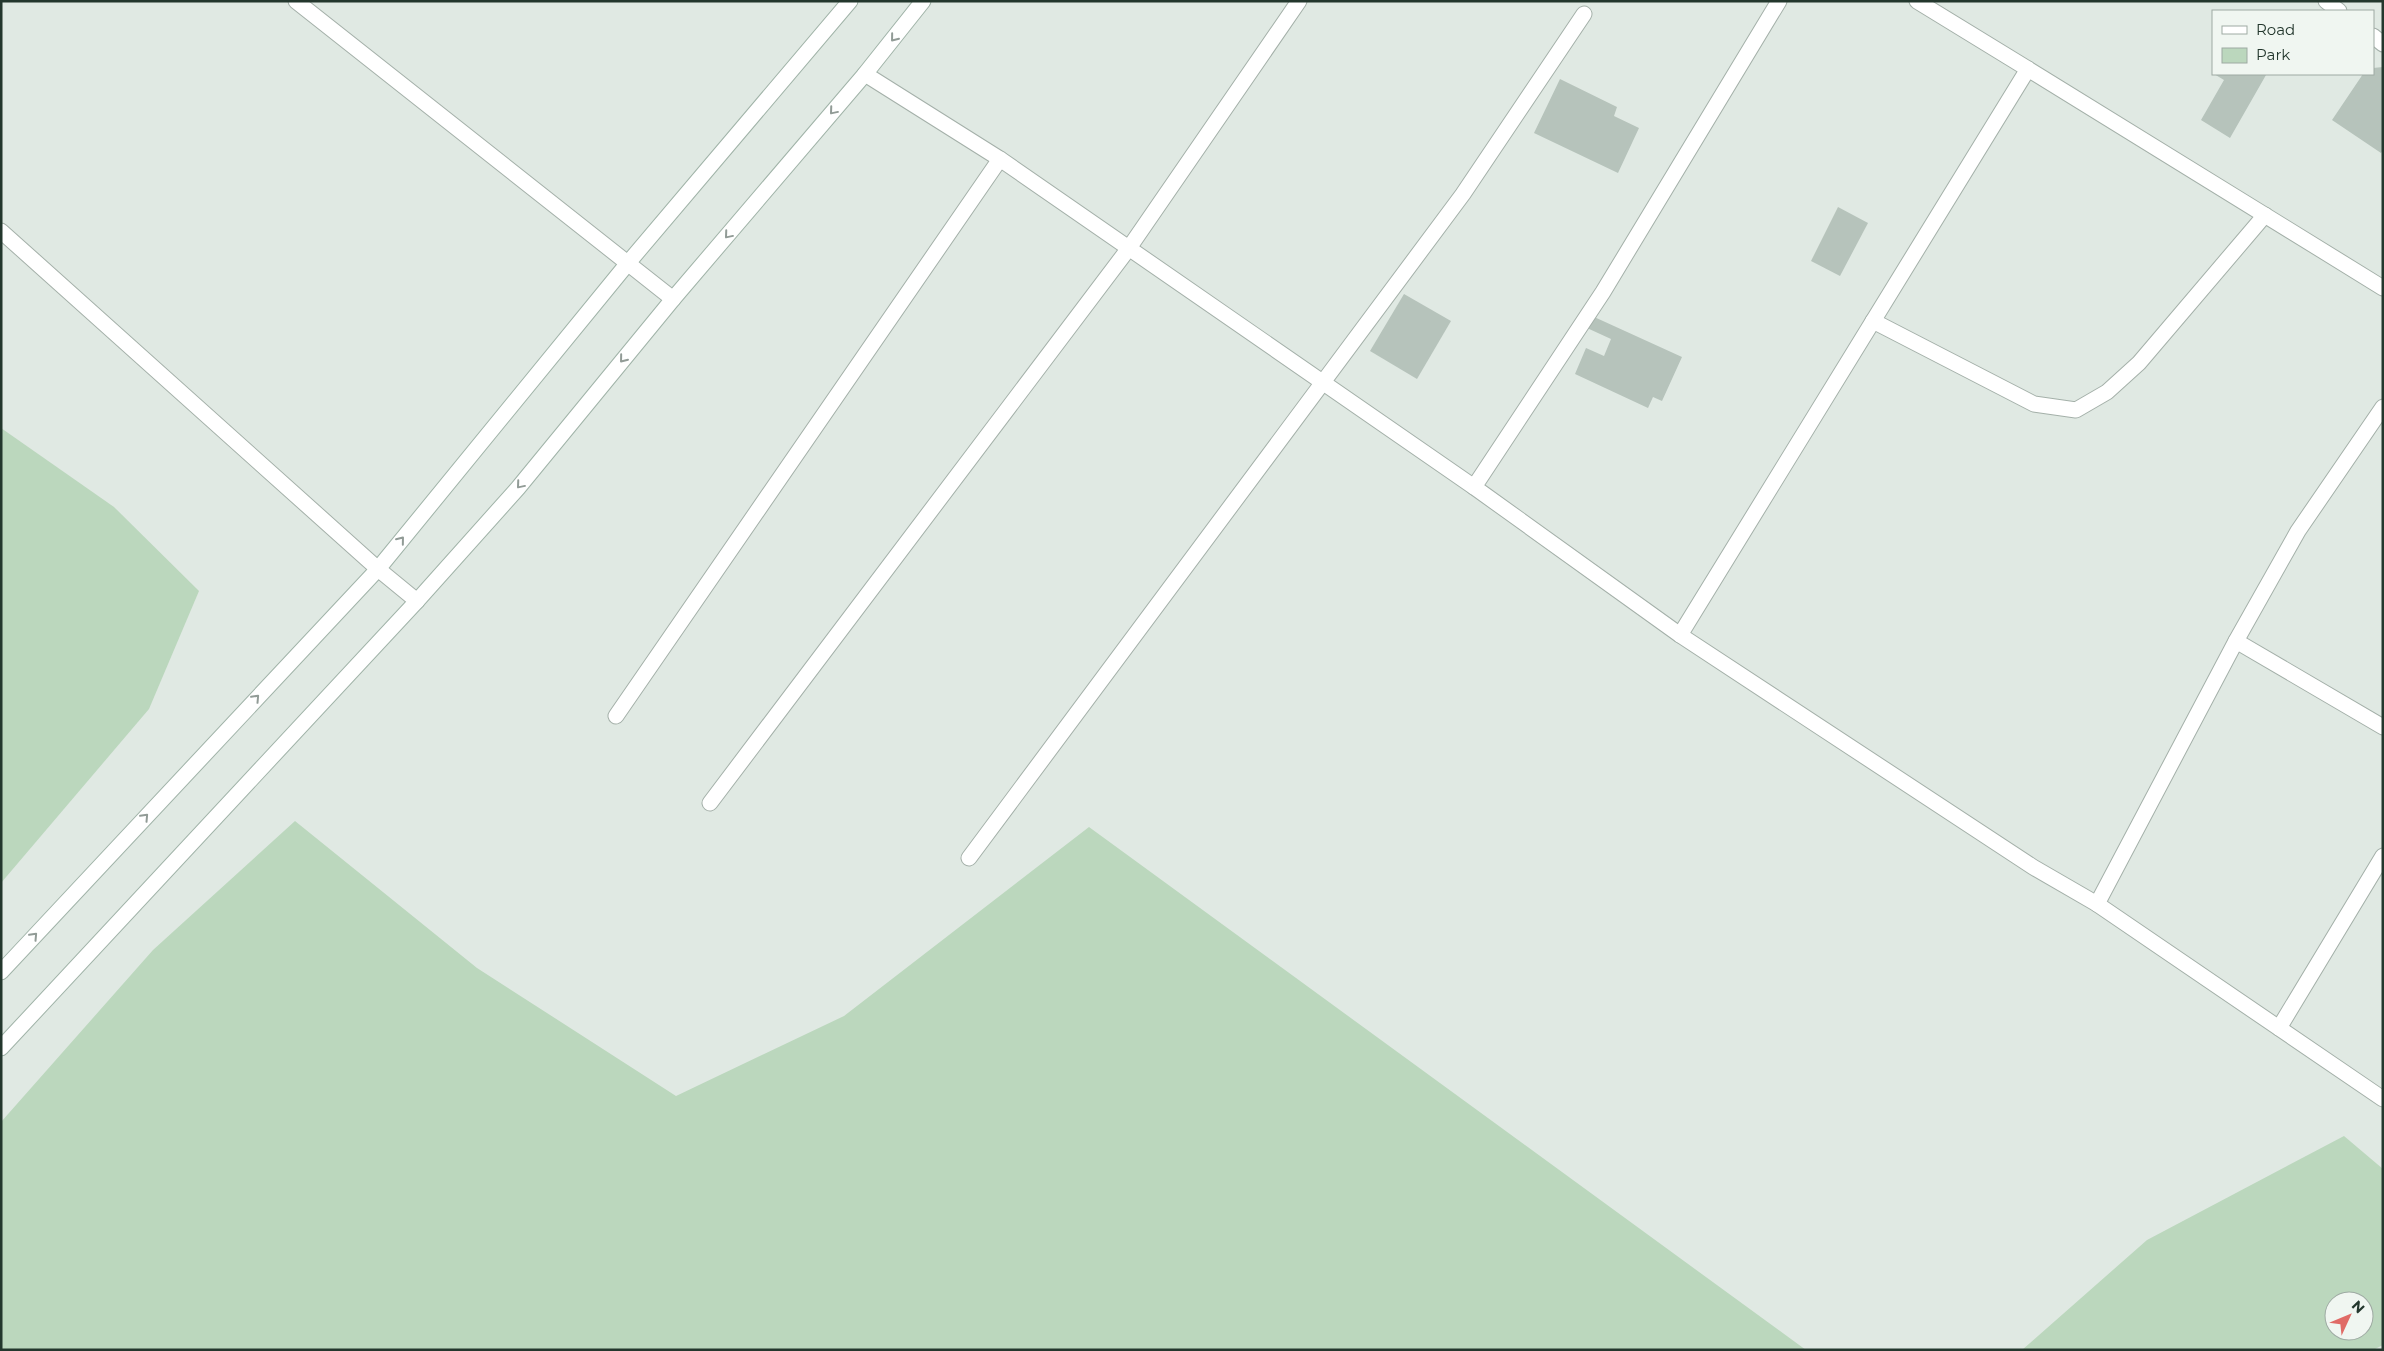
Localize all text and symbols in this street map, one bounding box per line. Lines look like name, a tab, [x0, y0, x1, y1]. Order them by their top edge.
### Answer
legend	[2212, 10, 2374, 75]
text: Road	[2256, 20, 2295, 39]
one-way arrow	[890, 32, 899, 41]
text: Park	[2256, 45, 2290, 64]
one-way arrow	[830, 105, 839, 114]
one-way arrow	[724, 229, 733, 238]
one-way arrow	[620, 354, 629, 363]
one-way arrow	[518, 479, 526, 488]
one-way arrow	[396, 537, 404, 546]
one-way arrow	[250, 695, 259, 704]
one-way arrow	[139, 814, 148, 823]
one-way arrow	[28, 932, 37, 941]
north arrow	[2324, 1291, 2374, 1341]
text: N	[2348, 1297, 2369, 1317]

